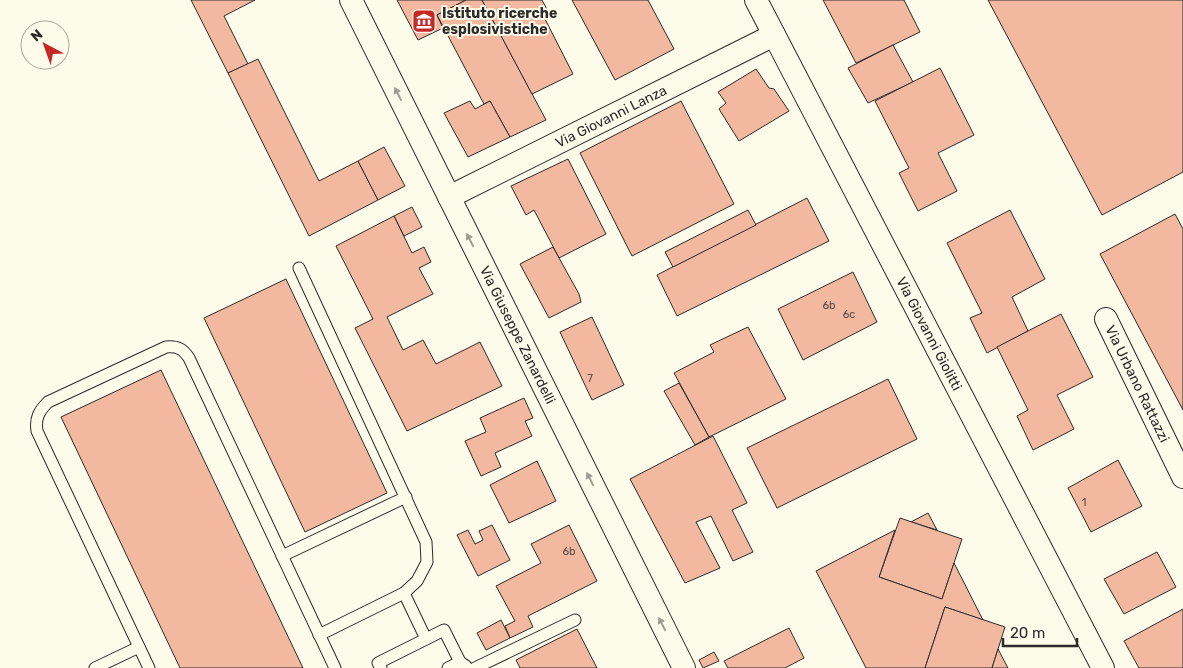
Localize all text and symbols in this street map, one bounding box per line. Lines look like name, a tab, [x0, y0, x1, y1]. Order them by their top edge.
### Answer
place label: Istituto ricerche esplosivistiche	[442, 5, 557, 38]
museum icon: Istituto ricerche esplosivistiche	[411, 8, 437, 34]
north arrow	[20, 20, 70, 70]
text: N	[27, 26, 46, 45]
street label: Via Giovanni Lanza	[553, 82, 670, 152]
one-way arrow	[394, 87, 402, 102]
one-way arrow	[466, 233, 474, 247]
street label: Via Giuseppe Zanardelli	[476, 263, 559, 407]
street label: Via Giovanni Giolitti	[892, 274, 965, 394]
house number: 6b	[822, 299, 836, 312]
house number: 6c	[843, 308, 855, 321]
street label: Via Urbano Rattazzi	[1101, 323, 1173, 445]
house number: 7	[587, 372, 593, 385]
one-way arrow	[586, 472, 594, 486]
house number: 1	[1082, 496, 1086, 509]
house number: 6b	[562, 545, 576, 558]
scale bar	[1003, 616, 1077, 648]
one-way arrow	[658, 617, 667, 632]
text: 20 m	[1010, 624, 1045, 642]

